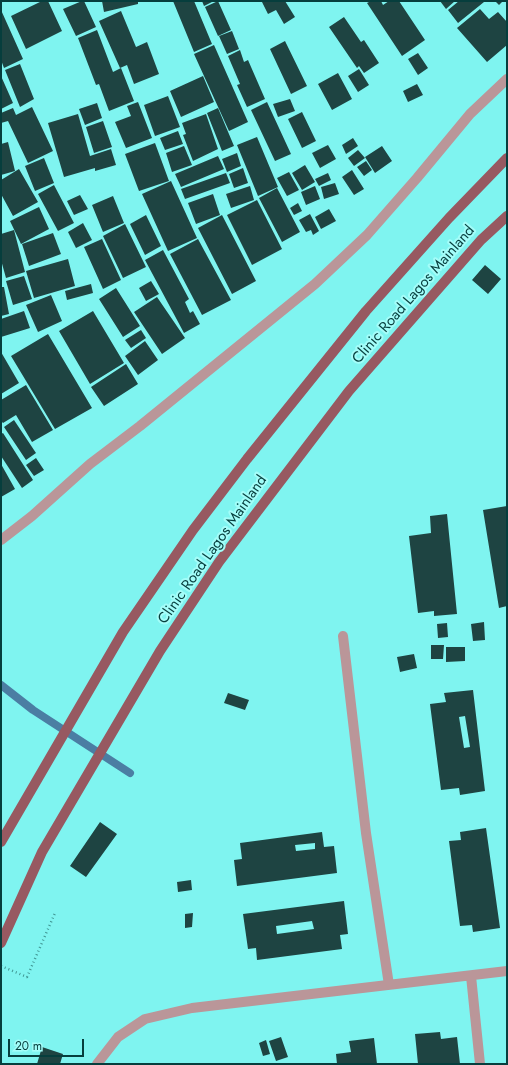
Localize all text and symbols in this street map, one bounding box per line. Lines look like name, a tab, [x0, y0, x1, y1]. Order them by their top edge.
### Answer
street label: Clinic Road Lagos Mainland	[349, 222, 479, 368]
street label: Clinic Road Lagos Mainland	[155, 472, 271, 628]
scale bar	[10, 1031, 86, 1057]
text: 20 m	[15, 1037, 42, 1055]

